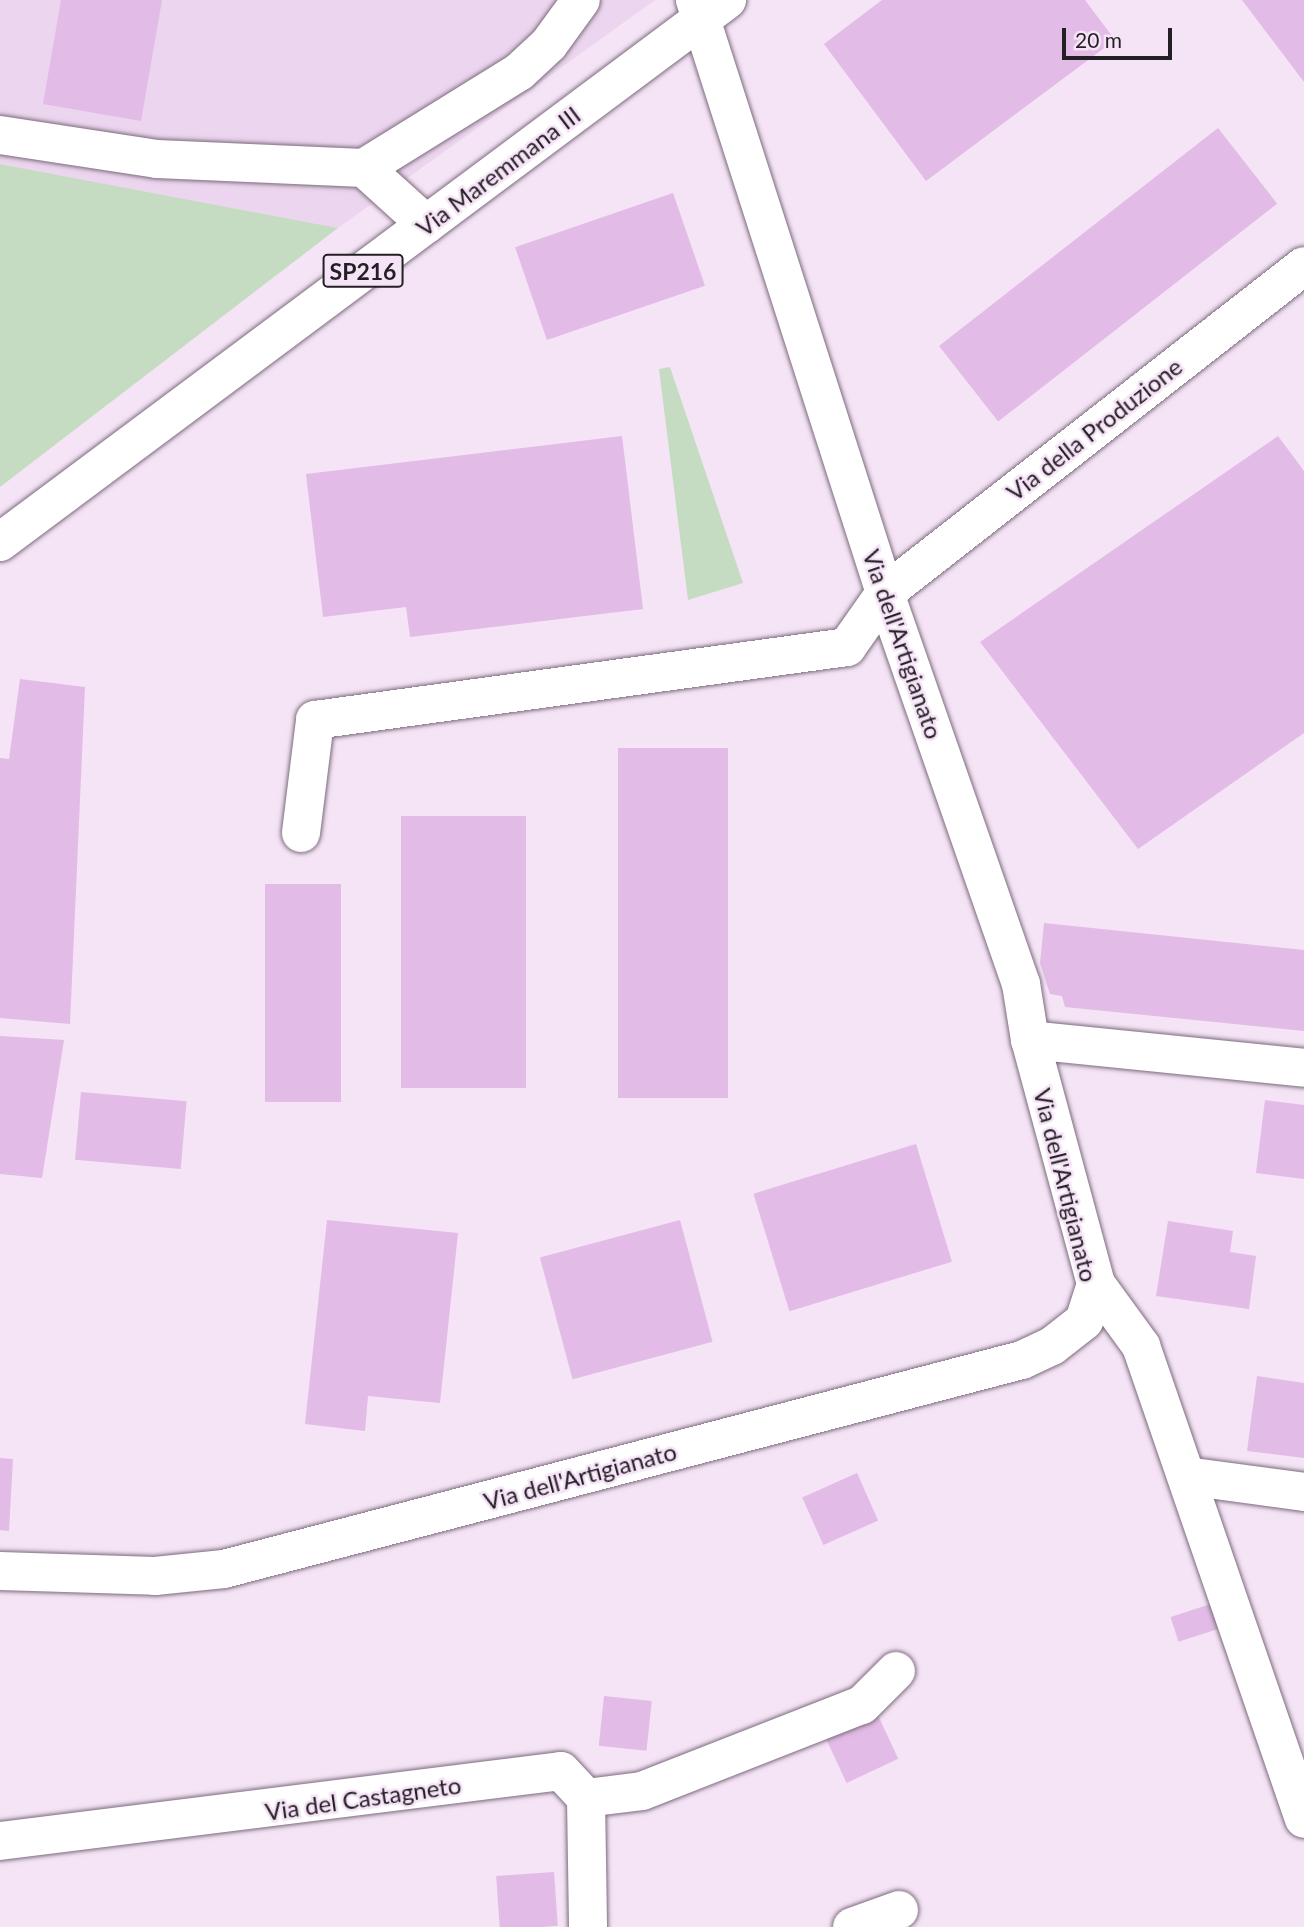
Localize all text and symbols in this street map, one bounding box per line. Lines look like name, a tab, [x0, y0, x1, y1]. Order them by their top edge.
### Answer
scale bar	[1066, 14, 1176, 58]
text: 20 m	[1075, 27, 1122, 52]
street label: Via Maremmana III	[410, 100, 586, 242]
road number: SP216	[321, 252, 405, 290]
street label: Via della Produzione	[1001, 352, 1187, 506]
street label: Via dell'Artigianato	[857, 546, 949, 742]
street label: Via dell'Artigianato	[1028, 1085, 1104, 1285]
street label: Via dell'Artigianato	[481, 1436, 679, 1516]
street label: Via del Castagneto	[263, 1770, 463, 1826]

